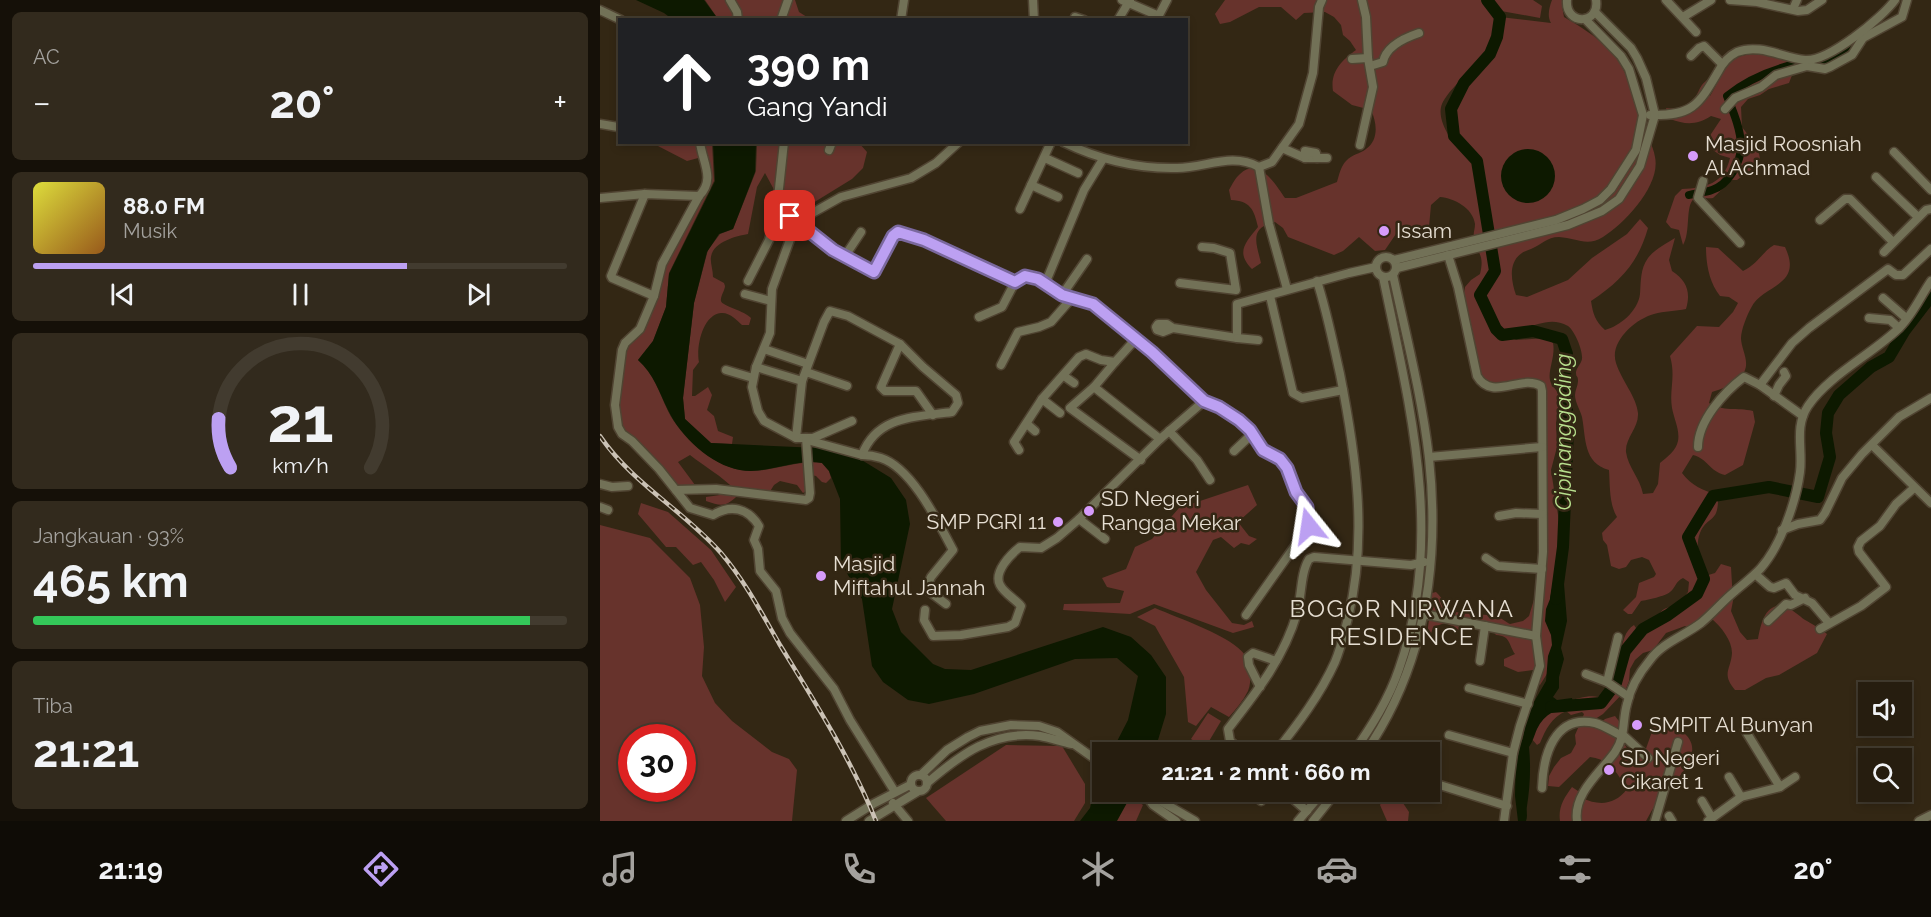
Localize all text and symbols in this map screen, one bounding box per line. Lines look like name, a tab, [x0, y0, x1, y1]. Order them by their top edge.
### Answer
text: 390 m	[747, 41, 870, 90]
icon: ahead	[648, 42, 726, 120]
text: AC	[33, 45, 60, 69]
text: 20°	[269, 76, 335, 129]
text: −	[33, 83, 51, 122]
text: +	[553, 83, 567, 122]
text: Gang Yandi	[747, 91, 888, 122]
place label: Masjid Roosniah Al Achmad	[1705, 131, 1862, 180]
marker: Masjid Roosniah Al Achmad	[1686, 149, 1700, 163]
pin	[764, 190, 815, 241]
text: 88.0 FM	[123, 193, 205, 219]
icon: arrive	[773, 199, 806, 232]
place label: Issam	[1396, 218, 1452, 243]
text: Musik	[123, 219, 177, 243]
marker: Issam	[1377, 224, 1391, 238]
icon: previous	[106, 278, 139, 311]
icon: pause	[284, 278, 317, 311]
icon: next	[462, 278, 495, 311]
water label: Cipinanggading	[1550, 354, 1576, 510]
text: 21	[267, 383, 333, 457]
text: km/h	[272, 453, 328, 478]
place label: SD Negeri Rangga Mekar	[1101, 486, 1242, 535]
position arrow	[1277, 494, 1341, 558]
marker: SD Negeri Rangga Mekar	[1082, 504, 1096, 518]
place label: SMP PGRI 11	[927, 509, 1046, 534]
marker: SMP PGRI 11	[1051, 515, 1065, 529]
text: Jangkauan · 93%	[33, 524, 184, 548]
place label: Masjid Miftahul Jannah	[833, 551, 986, 600]
text: 465 km	[33, 555, 189, 608]
marker: Masjid Miftahul Jannah	[814, 569, 828, 583]
district label: BOGOR NIRWANA RESIDENCE	[1290, 594, 1514, 651]
map controls	[1858, 682, 1912, 802]
button: sound	[1858, 682, 1912, 736]
text: Tiba	[33, 694, 73, 718]
place label: SMPIT Al Bunyan	[1649, 712, 1813, 737]
marker: SMPIT Al Bunyan	[1630, 718, 1644, 732]
speed limit sign: 30	[618, 724, 696, 802]
text: 21:21	[33, 725, 139, 778]
place label: SD Negeri Cikaret 1	[1621, 745, 1720, 794]
button: search	[1858, 748, 1912, 802]
text: 21:21 · 2 mnt · 660 m	[1162, 759, 1370, 785]
marker: SD Negeri Cikaret 1	[1602, 763, 1616, 777]
icon: directions	[360, 848, 402, 890]
icon: music	[599, 848, 641, 890]
icon: phone	[838, 848, 880, 890]
icon: climate	[1077, 848, 1119, 890]
icon: car	[1316, 848, 1358, 890]
icon: filters	[1554, 848, 1596, 890]
text: 21:19	[98, 854, 163, 885]
text: 20°	[1793, 854, 1833, 885]

